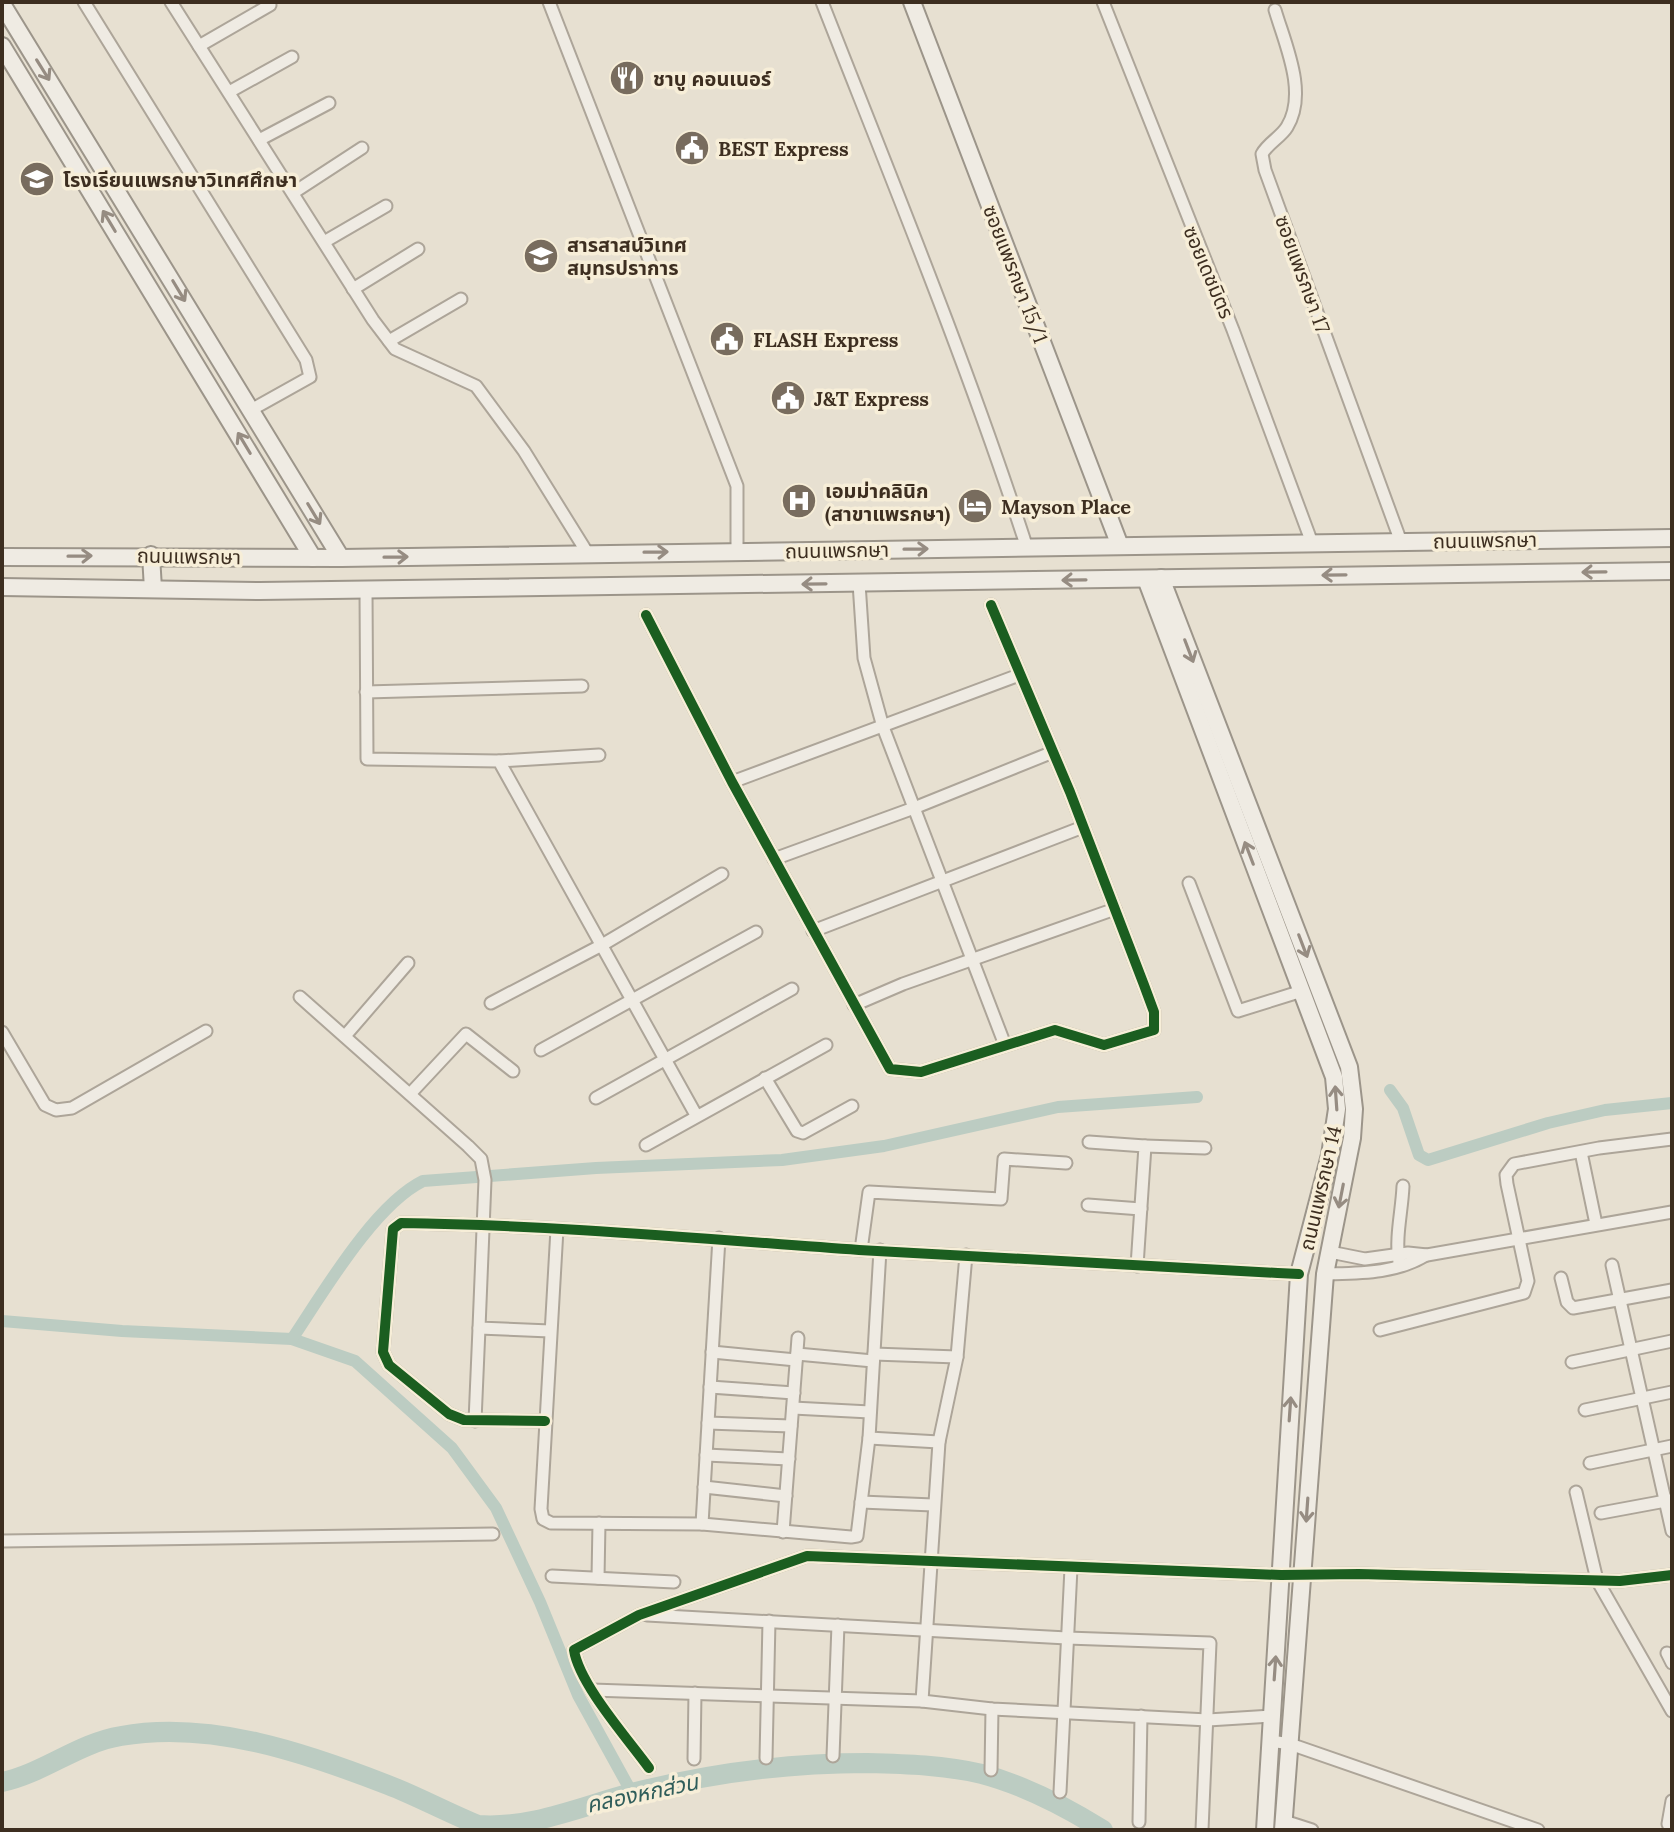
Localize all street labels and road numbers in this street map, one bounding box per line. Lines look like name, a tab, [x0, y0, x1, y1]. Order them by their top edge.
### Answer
street label: ซอยแพรกษา 15/1	[977, 201, 1054, 347]
street label: ซอยแพรกษา 17	[1270, 212, 1336, 336]
street label: ซอยเดชมิตร	[1178, 222, 1240, 322]
street label: ถนนแพรกษา	[1433, 527, 1537, 553]
street label: ถนนแพรกษา	[785, 537, 889, 563]
street label: ถนนแพรกษา	[137, 543, 241, 569]
street label: ถนนแพรกษา 14	[1293, 1123, 1347, 1253]

